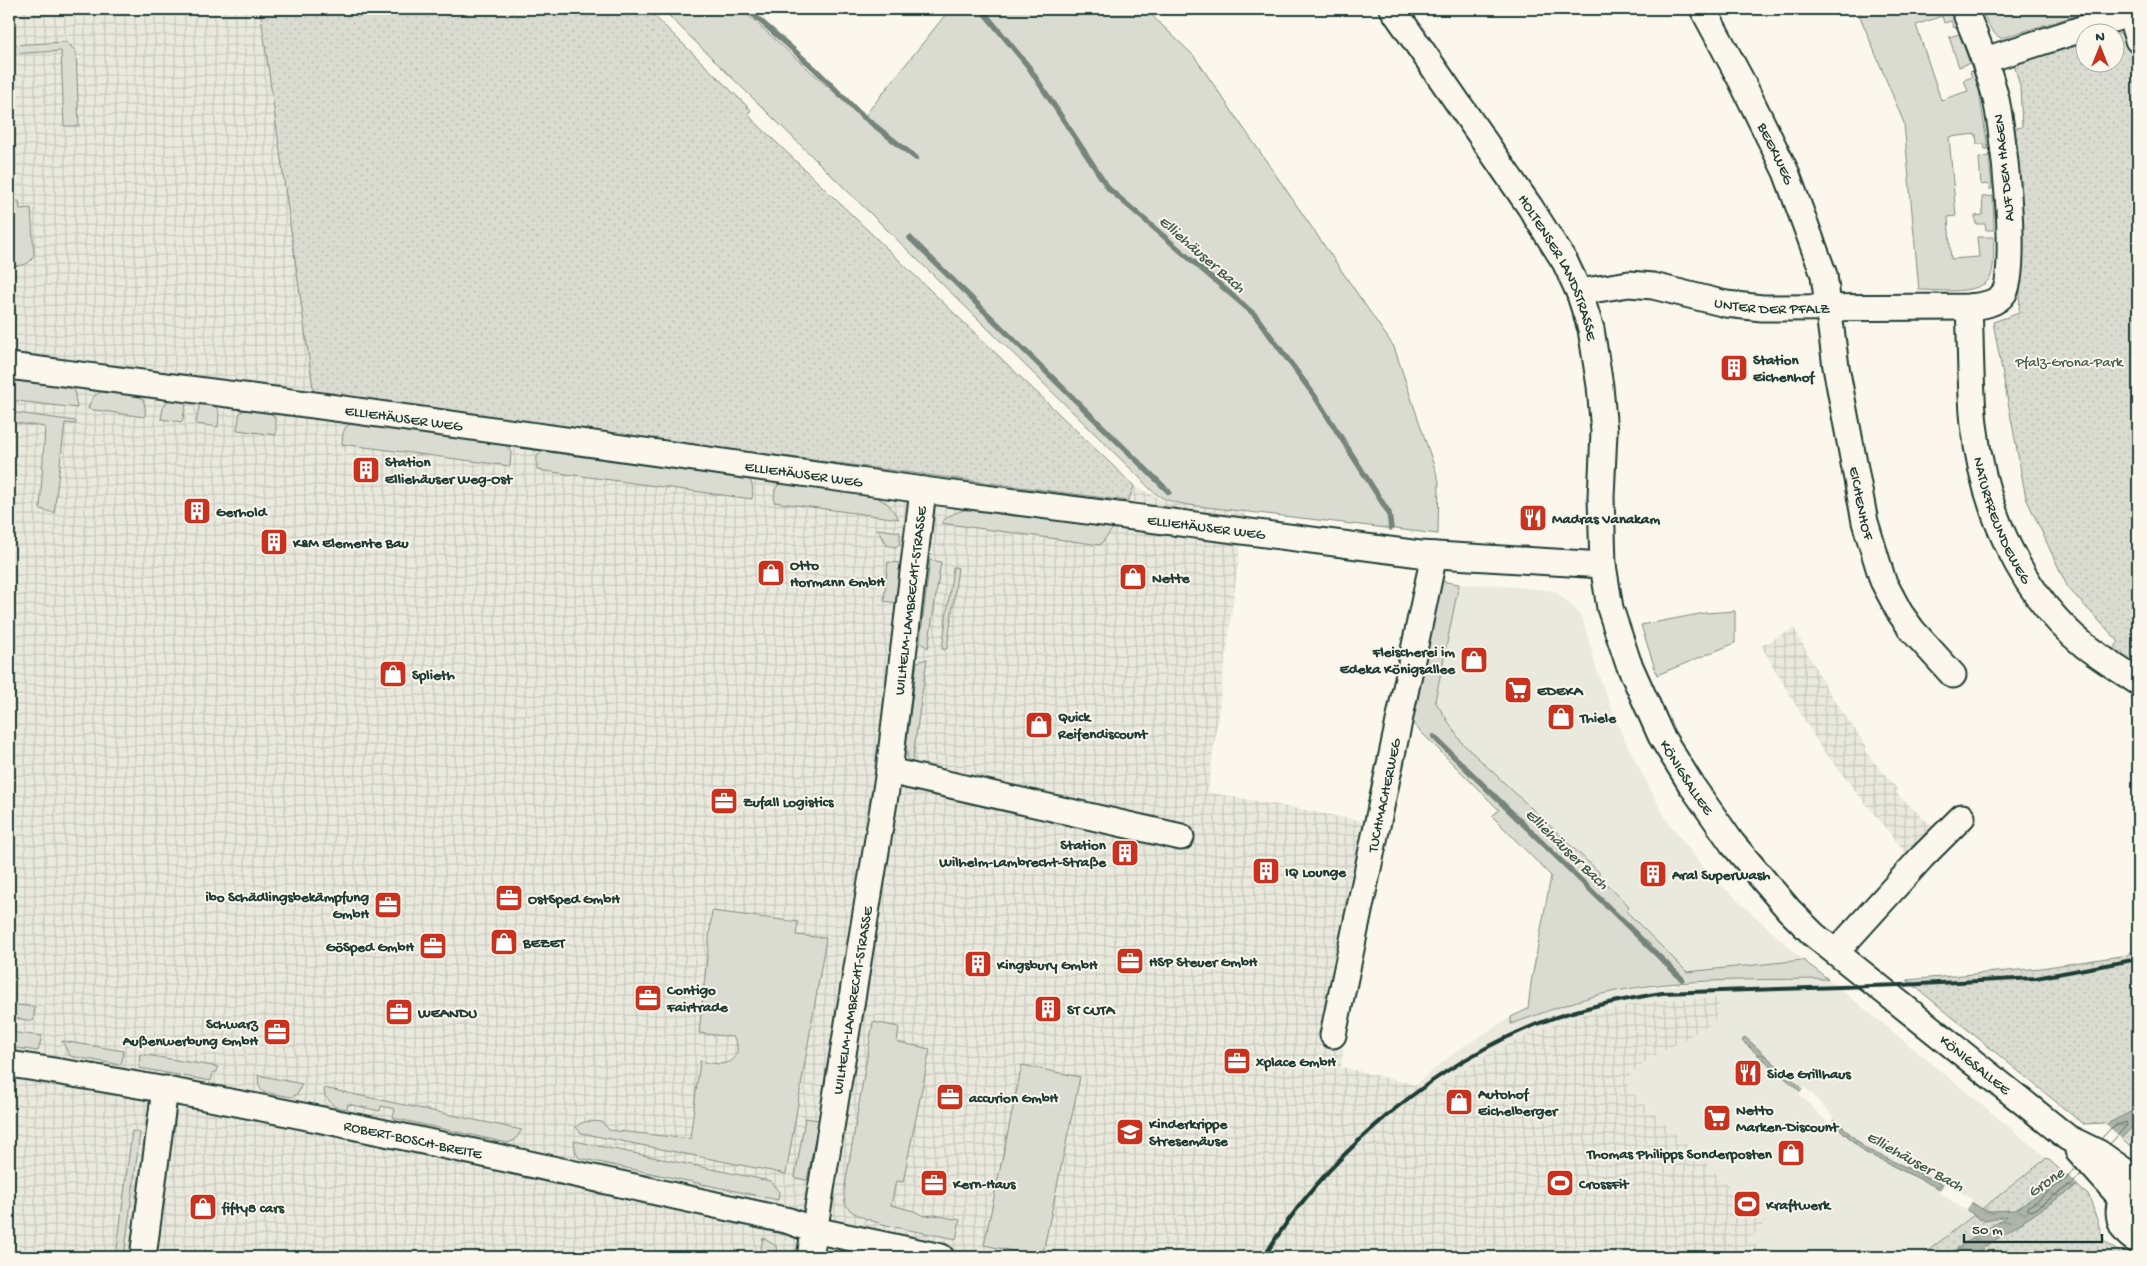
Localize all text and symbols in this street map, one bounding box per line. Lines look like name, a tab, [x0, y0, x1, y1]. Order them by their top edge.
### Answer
north arrow	[2074, 22, 2124, 72]
text: N	[2095, 29, 2105, 46]
street label: AUF DEM HAGEN	[1990, 113, 2020, 222]
street label: BEEKWEG	[1752, 119, 1797, 188]
street label: HOLTENSER LANDSTRASSE	[1513, 191, 1600, 342]
water label: Elliehäuser Bach	[1154, 213, 1248, 299]
street label: UNTER DER PFALZ	[1712, 294, 1830, 319]
place label: Station Eichenhof	[1753, 352, 1815, 387]
building icon: Station Eichenhof	[1719, 353, 1749, 383]
park label: Pfalz-Grona-Park	[2014, 354, 2124, 372]
street label: ELLIEHÄUSER WEG	[343, 402, 464, 437]
place label: Station Elliehäuser Weg-Ost	[385, 454, 514, 489]
building icon: Station Elliehäuser Weg-Ost	[351, 455, 381, 485]
street label: NATURFREUNDEWEG	[1968, 455, 2034, 588]
street label: ELLIEHÄUSER WEG	[743, 458, 864, 493]
street label: EICHENHOF	[1844, 465, 1877, 544]
building icon: Gerhold	[182, 496, 212, 526]
restaurant icon: Madras Vanakam	[1518, 503, 1548, 533]
place label: Gerhold	[216, 504, 269, 522]
street label: WILHELM-LAMBRECHT-STRASSE	[891, 505, 932, 696]
place label: Madras Vanakam	[1552, 511, 1660, 529]
street label: ELLIEHÄUSER WEG	[1146, 512, 1267, 545]
building icon: K&M Elemente Bau	[259, 527, 289, 557]
place label: K&M Elemente Bau	[292, 535, 409, 553]
place label: Otto Hormann GmbH	[790, 557, 885, 592]
shop icon: Otto Hormann GmbH	[756, 558, 786, 588]
shop icon: Nette	[1118, 562, 1148, 592]
place label: Nette	[1152, 570, 1191, 588]
place label: Fleischerei im Edeka Königsallee	[1340, 644, 1456, 679]
shop icon: Fleischerei im Edeka Königsallee	[1459, 645, 1489, 675]
shop icon: Splieth	[378, 659, 408, 689]
place label: Splieth	[412, 667, 455, 685]
supermarket icon: EDEKA	[1503, 675, 1533, 705]
place label: EDEKA	[1537, 683, 1584, 701]
shop icon: Thiele	[1546, 702, 1576, 732]
place label: Quick Reifendiscount	[1057, 709, 1149, 744]
shop icon: Quick Reifendiscount	[1024, 710, 1054, 740]
place label: Thiele	[1579, 710, 1617, 728]
street label: TUCHMACHERWEG	[1364, 737, 1406, 855]
street label: KÖNIGSALLEE	[1655, 737, 1717, 820]
office icon: Zufall Logistics	[709, 786, 739, 816]
place label: Zufall Logistics	[743, 794, 835, 812]
water label: Elliehäuser Bach	[1520, 806, 1611, 895]
place label: Station Wilhelm-Lambrecht-Straße	[938, 837, 1107, 872]
building icon: Station Wilhelm-Lambrecht-Straße	[1110, 838, 1140, 868]
building icon: IQ Lounge	[1251, 856, 1281, 886]
building icon: Aral SuperWash	[1638, 859, 1668, 889]
place label: IQ Lounge	[1285, 864, 1347, 882]
place label: Aral SuperWash	[1671, 867, 1770, 885]
office icon: OstSped GmbH	[494, 883, 524, 913]
place label: ibo Schädlingsbekämpfung GmbH	[206, 889, 369, 924]
office icon: ibo Schädlingsbekämpfung GmbH	[373, 890, 403, 920]
place label: OstSped GmbH	[528, 891, 620, 909]
street label: WILHELM-LAMBRECHT-STRASSE	[830, 905, 878, 1096]
shop icon: BEZET	[489, 927, 519, 957]
office icon: GöSped GmbH	[418, 931, 448, 961]
place label: BEZET	[522, 935, 566, 953]
place label: GöSped GmbH	[326, 939, 414, 957]
office icon: HSP Steuer GmbH	[1115, 946, 1145, 976]
building icon: Kingsbury GmbH	[963, 949, 993, 979]
place label: HSP Steuer GmbH	[1149, 954, 1258, 972]
place label: Kingsbury GmbH	[996, 957, 1098, 975]
place label: Contigo Fairtrade	[666, 982, 729, 1017]
office icon: Contigo Fairtrade	[633, 983, 663, 1013]
building icon: ST CUTA	[1033, 994, 1063, 1024]
office icon: WEANDU	[384, 997, 414, 1027]
place label: ST CUTA	[1067, 1002, 1116, 1020]
place label: WEANDU	[417, 1005, 478, 1023]
place label: Schwarz Außenwerbung GmbH	[122, 1016, 259, 1051]
office icon: Schwarz Außenwerbung GmbH	[262, 1017, 292, 1047]
street label: KÖNIGSALLEE	[1935, 1032, 2014, 1100]
office icon: xplace GmbH	[1222, 1046, 1252, 1076]
place label: xplace GmbH	[1255, 1054, 1336, 1072]
restaurant icon: Side Grillhaus	[1733, 1058, 1763, 1088]
place label: Side Grillhaus	[1767, 1066, 1852, 1084]
office icon: accurion GmbH	[935, 1082, 965, 1112]
place label: Autohof Eichelberger	[1477, 1086, 1559, 1121]
shop icon: Autohof Eichelberger	[1444, 1087, 1474, 1117]
place label: accurion GmbH	[968, 1090, 1059, 1108]
place label: Netto Marken-Discount	[1736, 1102, 1840, 1137]
supermarket icon: Netto Marken-Discount	[1702, 1103, 1732, 1133]
place label: Kinderkrippe Stresemäuse	[1148, 1116, 1229, 1151]
school or university icon: Kinderkrippe Stresemäuse	[1115, 1117, 1145, 1147]
street label: ROBERT-BOSCH-BREITE	[342, 1118, 484, 1165]
water label: Elliehäuser Bach	[1862, 1128, 1967, 1198]
shop icon: Thomas Philipps Sonderposten	[1776, 1138, 1806, 1168]
place label: Thomas Philipps Sonderposten	[1586, 1146, 1773, 1164]
water label: Grone	[2025, 1164, 2069, 1203]
office icon: Kern-Haus	[919, 1168, 949, 1198]
sports icon: CrossFit	[1545, 1168, 1575, 1198]
place label: Kern-Haus	[952, 1176, 1017, 1194]
place label: CrossFit	[1578, 1176, 1630, 1194]
sports icon: Kraftwerk	[1732, 1189, 1762, 1219]
shop icon: fifty8 cars	[188, 1192, 218, 1222]
place label: Kraftwerk	[1765, 1197, 1832, 1215]
place label: fifty8 cars	[221, 1200, 285, 1218]
scale bar	[1964, 1211, 2102, 1243]
text: 50 m	[1972, 1222, 2003, 1240]

